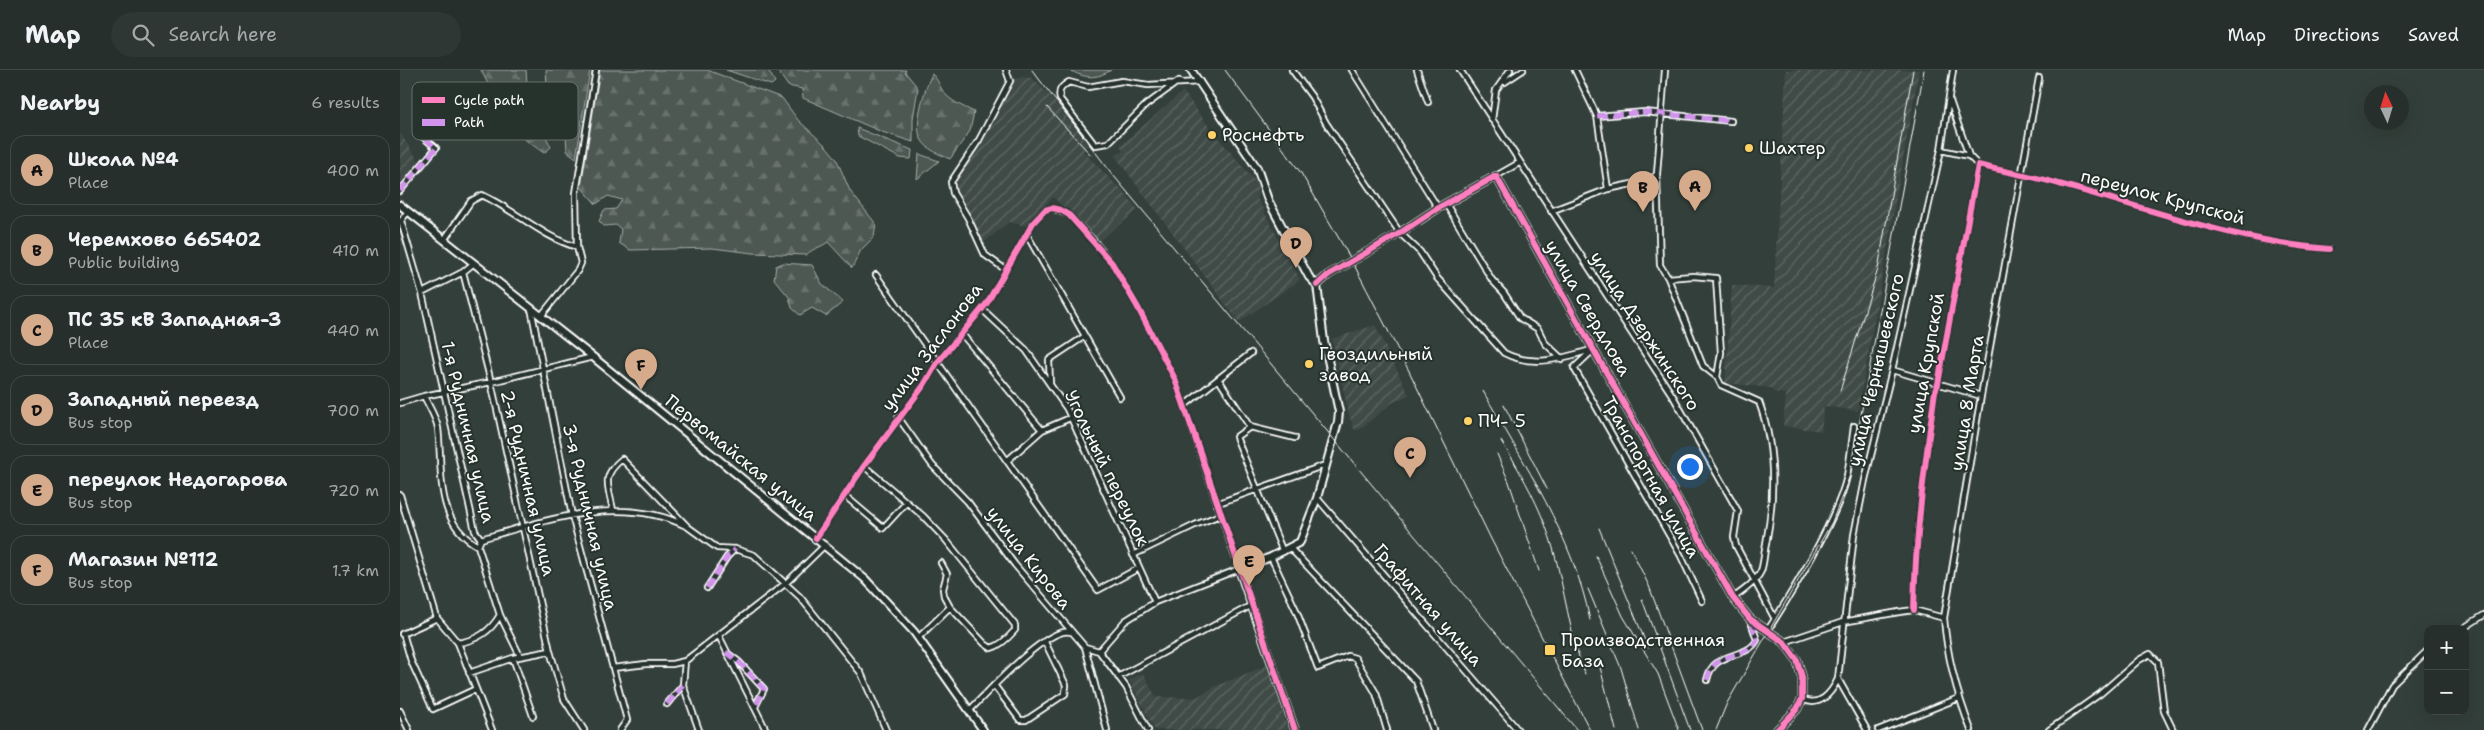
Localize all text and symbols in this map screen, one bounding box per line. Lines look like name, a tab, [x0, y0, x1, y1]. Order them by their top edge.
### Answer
search box	[111, 12, 461, 57]
text: Map	[25, 19, 81, 51]
icon: search	[129, 21, 157, 49]
text: Search here	[169, 22, 277, 47]
text: Map	[2228, 23, 2266, 47]
text: Directions	[2294, 23, 2380, 47]
text: Saved	[2408, 23, 2459, 47]
legend	[412, 82, 578, 140]
north arrow	[2364, 85, 2409, 130]
text: Nearby	[20, 89, 100, 117]
text: Cycle path	[454, 91, 525, 109]
text: 6 results	[311, 92, 380, 113]
text: Path	[454, 113, 485, 131]
place label: Роснефть	[1222, 123, 1304, 147]
marker: Роснефть	[1206, 129, 1218, 141]
place label: Шахтер	[1759, 136, 1826, 160]
marker: Шахтер	[1743, 142, 1755, 154]
text: Школа №4	[68, 147, 179, 172]
text: A	[31, 160, 43, 181]
text: 400 m	[326, 160, 379, 181]
street label: переулок Крупской	[2078, 164, 2248, 231]
pin: A	[1679, 170, 1711, 211]
pin: B	[1627, 171, 1659, 212]
text: Place	[68, 172, 109, 193]
text: Черемхово 665402	[68, 227, 261, 252]
pin: D	[1280, 227, 1312, 268]
street label: улица Свердлова	[1539, 235, 1637, 381]
text: B	[32, 240, 42, 261]
text: 410 m	[332, 240, 379, 261]
street label: улица Дзержинского	[1584, 247, 1706, 415]
text: Public building	[68, 252, 180, 273]
street label: улица Чернышевского	[1842, 271, 1910, 469]
street label: улица Заслонова	[876, 278, 988, 416]
street label: улица Крупской	[1902, 291, 1950, 435]
text: ПС 35 кВ Западная-3	[68, 307, 281, 332]
text: C	[32, 320, 42, 341]
text: 440 m	[327, 320, 379, 341]
text: Place	[68, 332, 109, 353]
street label: улица 8 Марта	[1944, 333, 1990, 473]
street label: 1-я Рудничная улица	[435, 339, 501, 525]
place label: Гвоздильный завод	[1319, 342, 1433, 387]
pin: F	[625, 349, 657, 390]
marker: Гвоздильный завод	[1303, 358, 1315, 370]
street label: Угольный переулок	[1059, 386, 1155, 550]
text: Западный переезд	[68, 387, 259, 412]
street label: 2-я Рудничная улица	[495, 388, 561, 578]
street label: Первомайская улица	[660, 389, 822, 527]
street label: Транспортная улица	[1596, 392, 1706, 562]
text: D	[31, 400, 43, 421]
text: 700 m	[327, 400, 379, 421]
place label: ПЧ- 5	[1478, 409, 1526, 433]
text: Bus stop	[68, 412, 133, 433]
marker: ПЧ- 5	[1462, 415, 1474, 427]
street label: 3-я Рудничная улица	[557, 421, 623, 613]
pin: C	[1394, 437, 1426, 478]
your location	[1677, 454, 1703, 480]
text: переулок Недогарова	[68, 467, 287, 492]
text: E	[32, 480, 42, 501]
text: 720 m	[328, 480, 379, 501]
text: Bus stop	[68, 492, 133, 513]
street label: улица Кирова	[981, 501, 1077, 615]
street label: Графитная улица	[1368, 539, 1488, 671]
pin: E	[1233, 545, 1265, 586]
text: Магазин №112	[68, 547, 218, 572]
text: F	[32, 560, 42, 581]
text: 1.7 km	[332, 560, 379, 581]
text: Bus stop	[68, 572, 133, 593]
map controls	[2424, 625, 2469, 715]
button: +	[2424, 625, 2469, 670]
place label: Производственная База	[1561, 628, 1725, 673]
marker: Производственная База	[1543, 643, 1557, 657]
button: −	[2424, 670, 2469, 715]

